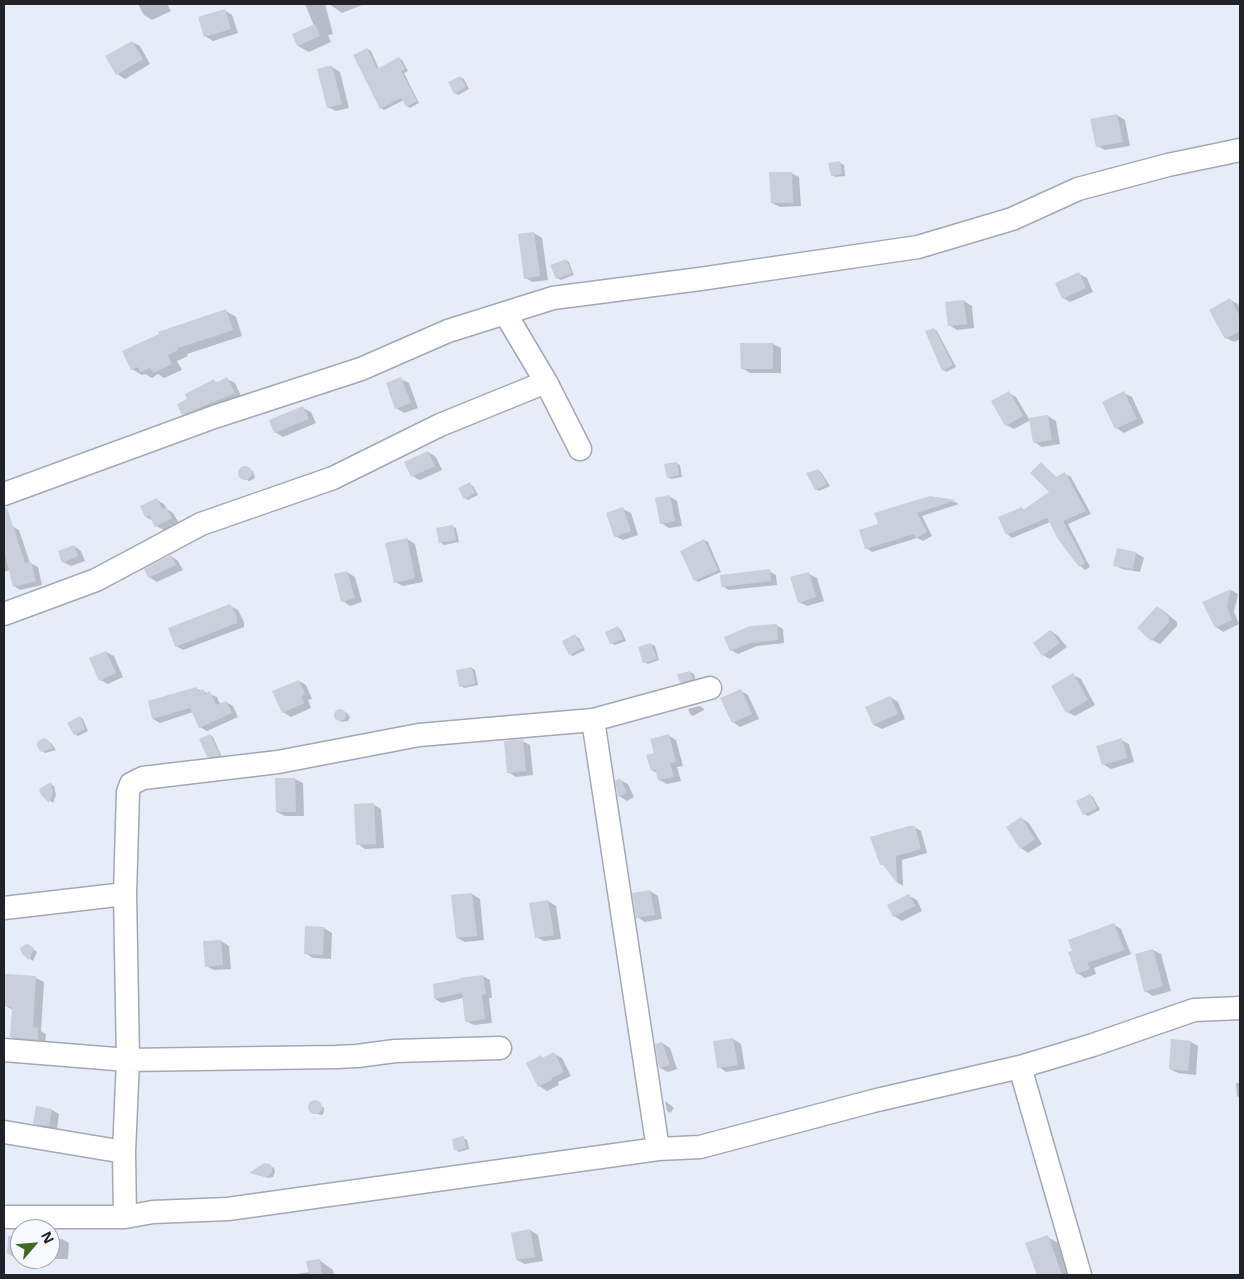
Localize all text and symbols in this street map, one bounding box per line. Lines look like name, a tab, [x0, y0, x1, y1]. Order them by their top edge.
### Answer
north arrow	[10, 1219, 60, 1269]
text: N	[37, 1228, 59, 1247]

